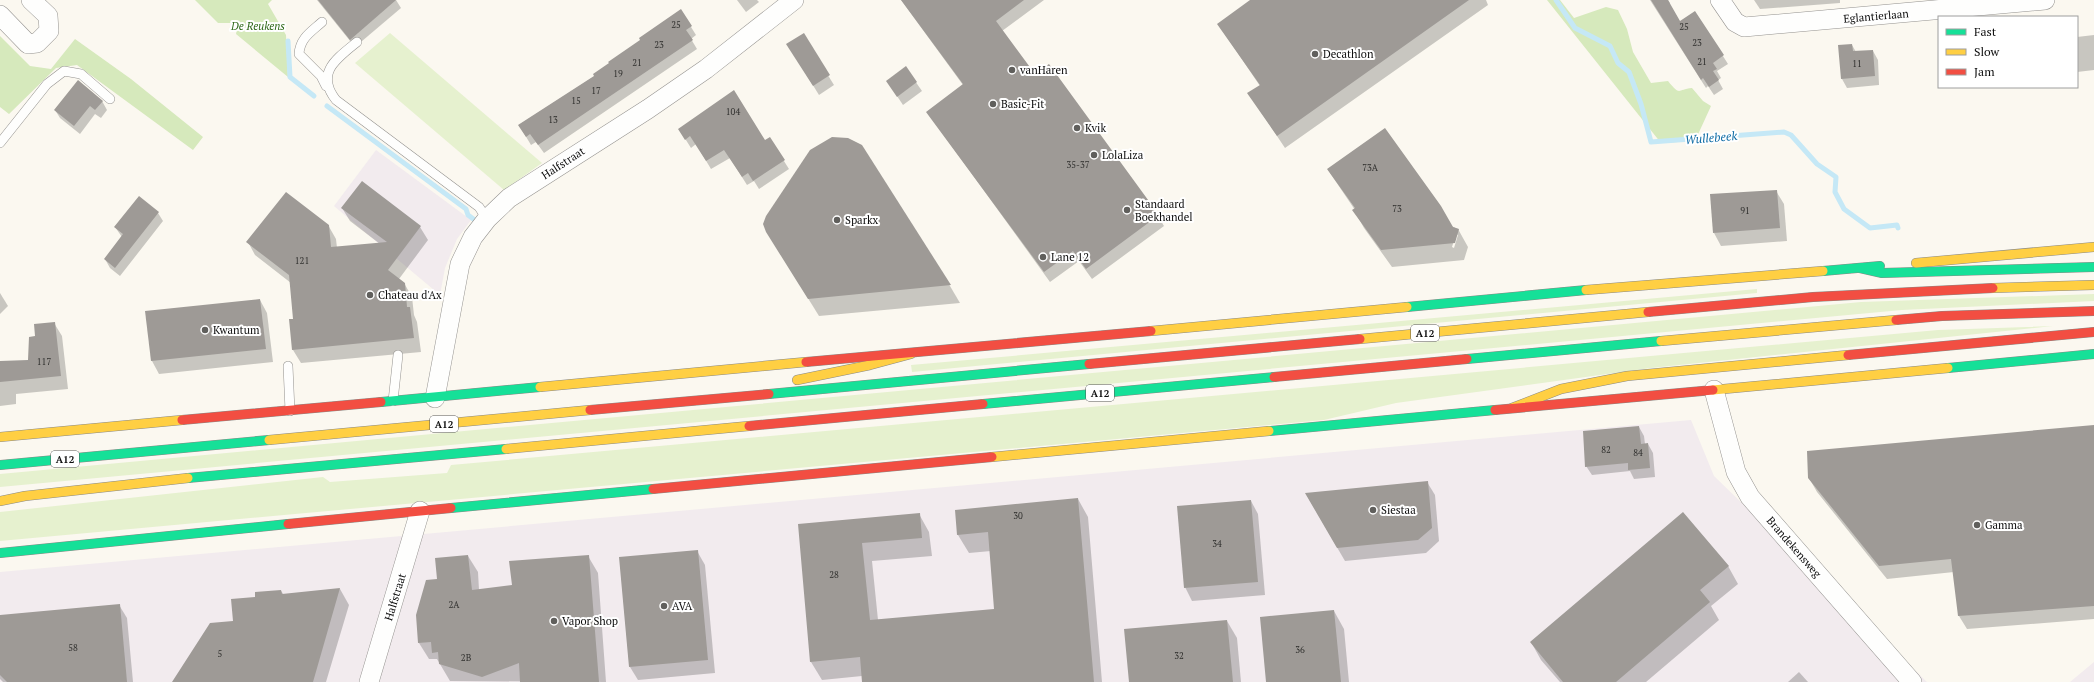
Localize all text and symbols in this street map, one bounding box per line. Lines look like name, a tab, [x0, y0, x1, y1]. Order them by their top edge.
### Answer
street label: Eglantierlaan	[1843, 6, 1910, 26]
legend	[1938, 16, 2078, 88]
park label: De Reukens	[230, 19, 285, 33]
house number: 25	[671, 19, 681, 31]
house number: 25	[1679, 21, 1689, 33]
text: Fast	[1974, 24, 1997, 39]
house number: 23	[1692, 37, 1702, 49]
house number: 23	[654, 39, 664, 51]
text: Slow	[1974, 44, 2000, 59]
place label: Decathlon	[1323, 47, 1374, 61]
marker: Decathlon	[1310, 49, 1320, 59]
house number: 21	[1697, 56, 1707, 68]
house number: 21	[632, 57, 642, 69]
house number: 11	[1852, 58, 1862, 70]
place label: vanHaren	[1019, 63, 1068, 77]
text: Jam	[1974, 64, 1995, 79]
marker: vanHaren	[1007, 65, 1017, 75]
house number: 19	[613, 68, 623, 80]
house number: 17	[591, 85, 601, 97]
house number: 15	[571, 95, 581, 107]
place label: Basic-Fit	[1001, 97, 1044, 111]
marker: Basic-Fit	[988, 99, 998, 109]
house number: 104	[726, 106, 740, 118]
house number: 13	[548, 114, 558, 126]
place label: Kvik	[1085, 121, 1106, 135]
marker: Kvik	[1072, 123, 1082, 133]
water label: Wullebeek	[1684, 128, 1738, 147]
street label: Halfstraat	[539, 144, 587, 182]
place label: LolaLiza	[1102, 148, 1144, 162]
marker: LolaLiza	[1089, 150, 1099, 160]
house number: 35-37	[1066, 159, 1090, 171]
house number: 73A	[1362, 162, 1379, 174]
place label: Standaard Boekhandel	[1135, 197, 1193, 224]
house number: 73	[1392, 203, 1402, 215]
marker: Standaard Boekhandel	[1122, 205, 1132, 215]
house number: 91	[1740, 205, 1750, 217]
place label: Sparkx	[845, 213, 878, 227]
marker: Sparkx	[832, 215, 842, 225]
place label: Lane 12	[1051, 250, 1089, 264]
marker: Lane 12	[1038, 252, 1048, 262]
house number: 121	[295, 255, 309, 267]
place label: Chateau d'Ax	[378, 288, 442, 302]
marker: Chateau d'Ax	[365, 290, 375, 300]
place label: Kwantum	[213, 323, 260, 337]
marker: Kwantum	[200, 325, 210, 335]
road number: A12	[1411, 325, 1439, 341]
house number: 117	[37, 356, 51, 368]
road number: A12	[1086, 385, 1114, 401]
road number: A12	[430, 416, 458, 432]
house number: 82	[1601, 444, 1611, 456]
house number: 84	[1633, 447, 1643, 459]
road number: A12	[51, 451, 79, 467]
place label: Siestaa	[1381, 503, 1416, 517]
marker: Siestaa	[1368, 505, 1378, 515]
house number: 30	[1013, 510, 1023, 522]
street label: Brandekensweg	[1764, 514, 1824, 581]
place label: Gamma	[1985, 518, 2023, 532]
marker: Gamma	[1972, 520, 1982, 530]
house number: 34	[1212, 538, 1222, 550]
house number: 28	[829, 569, 839, 581]
street label: Halfstraat	[381, 572, 409, 622]
house number: 2A	[449, 599, 460, 611]
place label: AVA	[672, 599, 693, 613]
marker: AVA	[659, 601, 669, 611]
place label: Vapor Shop	[562, 614, 618, 628]
marker: Vapor Shop	[549, 616, 559, 626]
house number: 58	[68, 642, 78, 654]
house number: 36	[1295, 644, 1305, 656]
house number: 5	[218, 648, 223, 660]
house number: 32	[1174, 650, 1184, 662]
house number: 2B	[461, 652, 472, 664]

